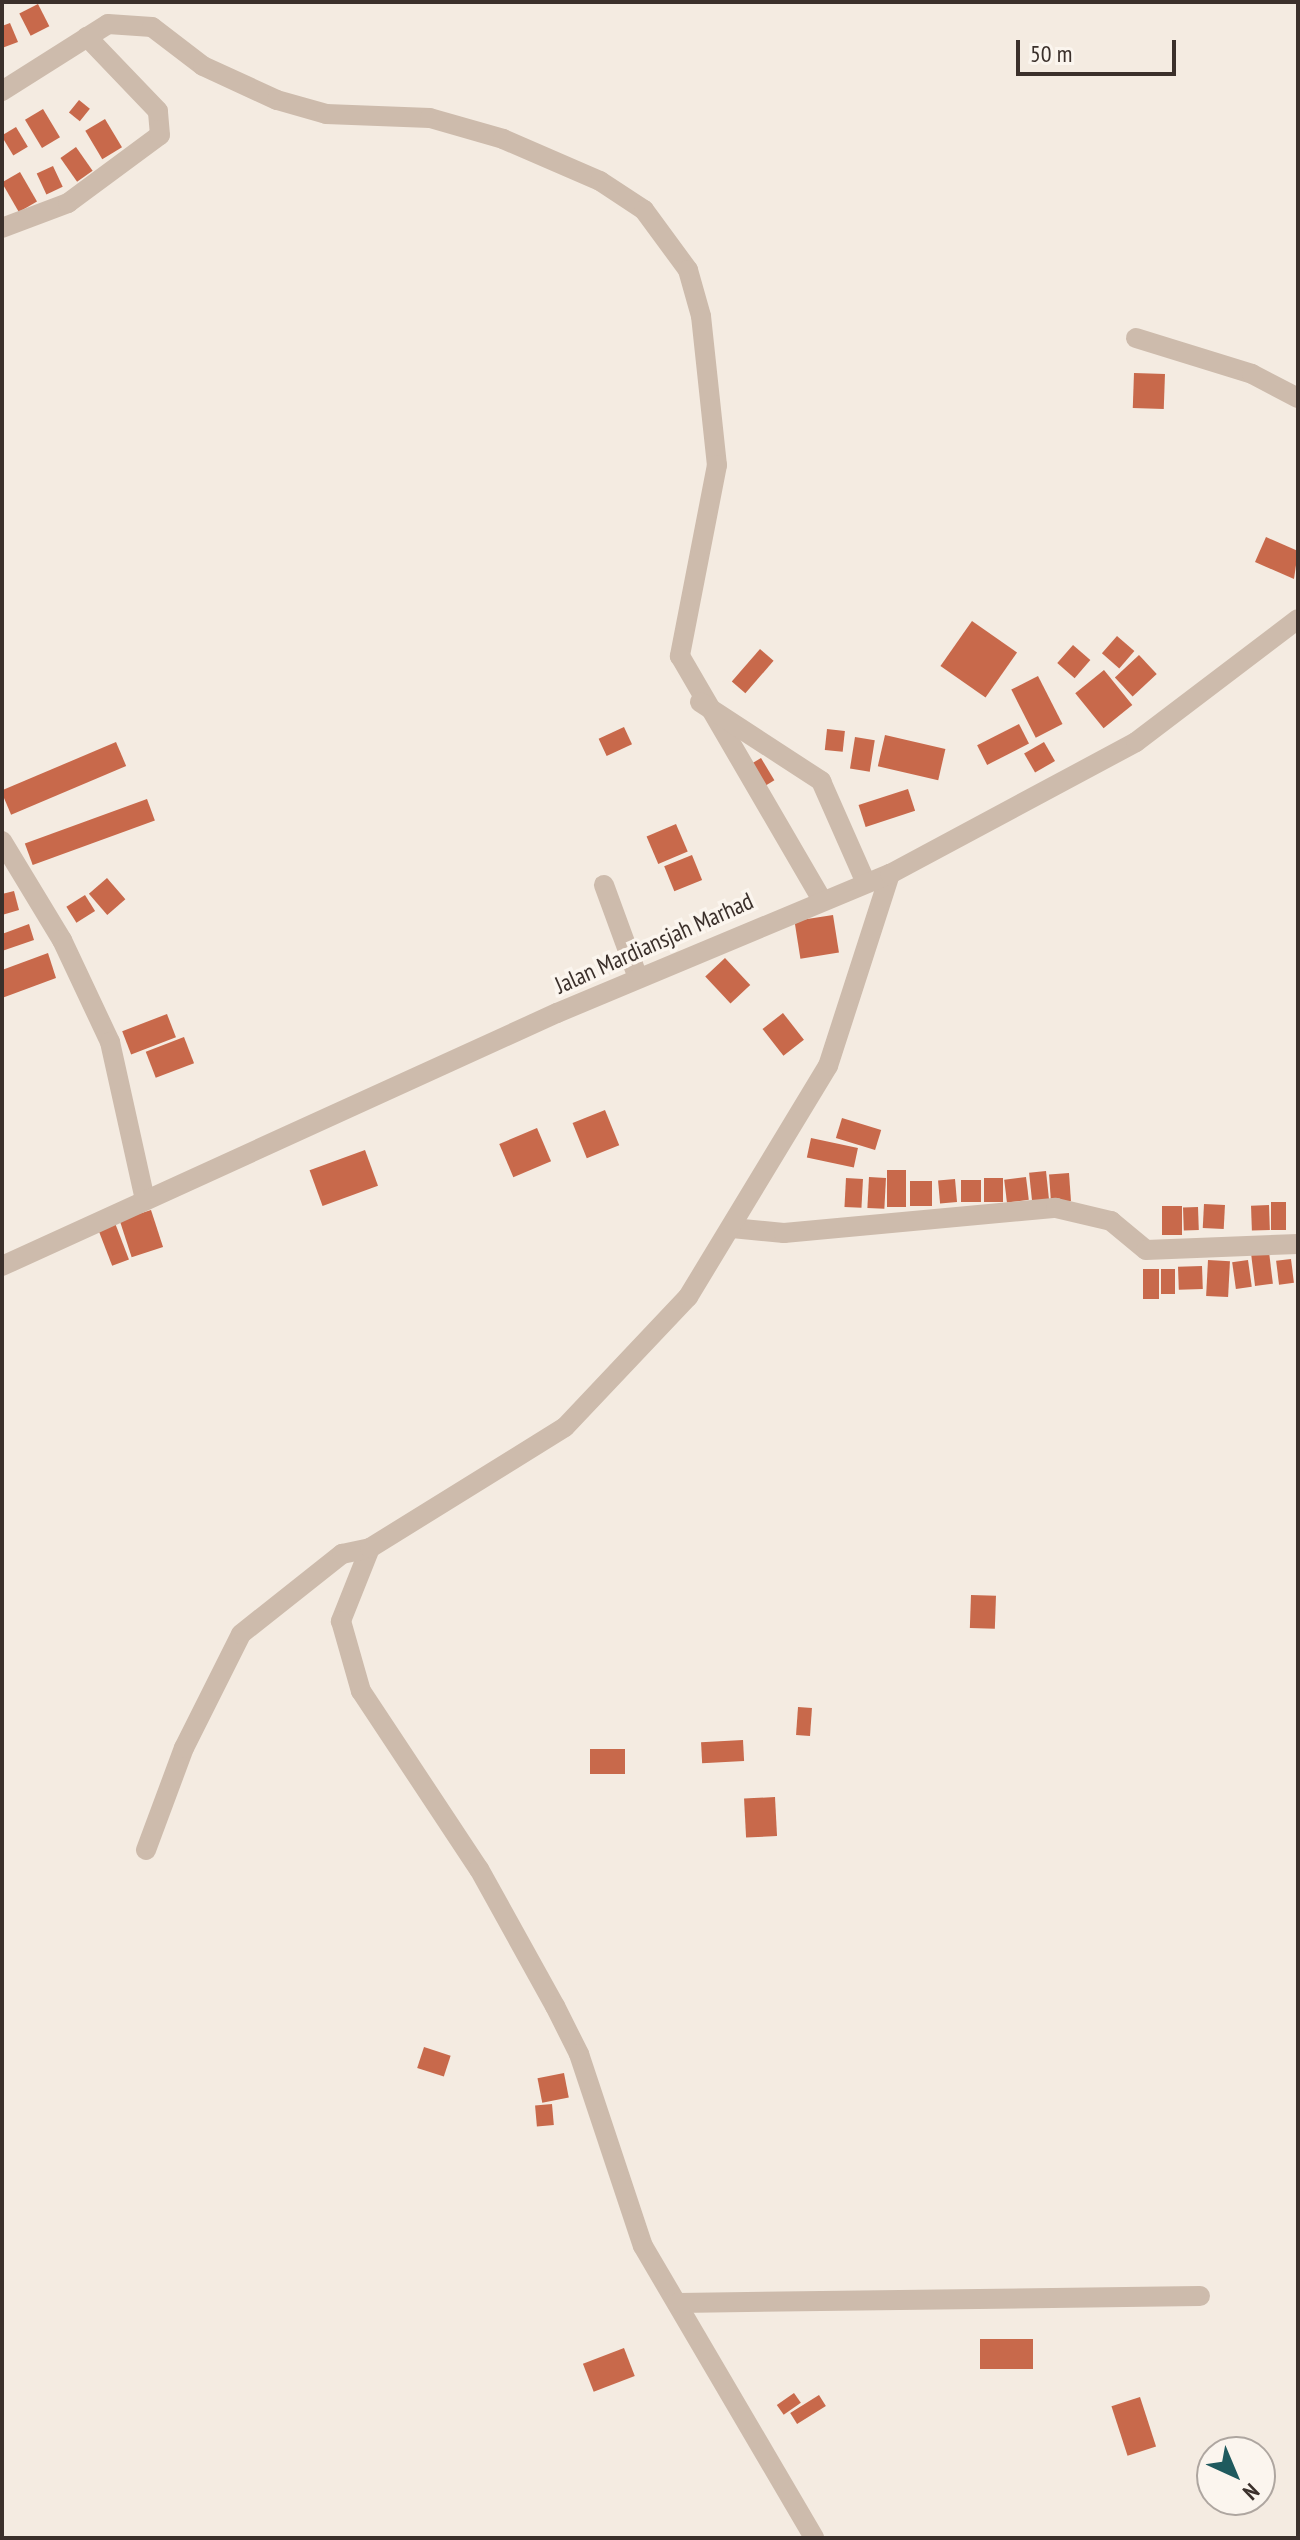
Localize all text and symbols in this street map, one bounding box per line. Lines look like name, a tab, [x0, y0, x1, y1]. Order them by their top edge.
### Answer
scale bar	[1020, 24, 1180, 74]
text: 50 m	[1030, 38, 1072, 69]
street label: Jalan Mardiansjah Marhad	[550, 886, 758, 1000]
north arrow	[1196, 2436, 1276, 2516]
text: N	[1237, 2478, 1265, 2506]

